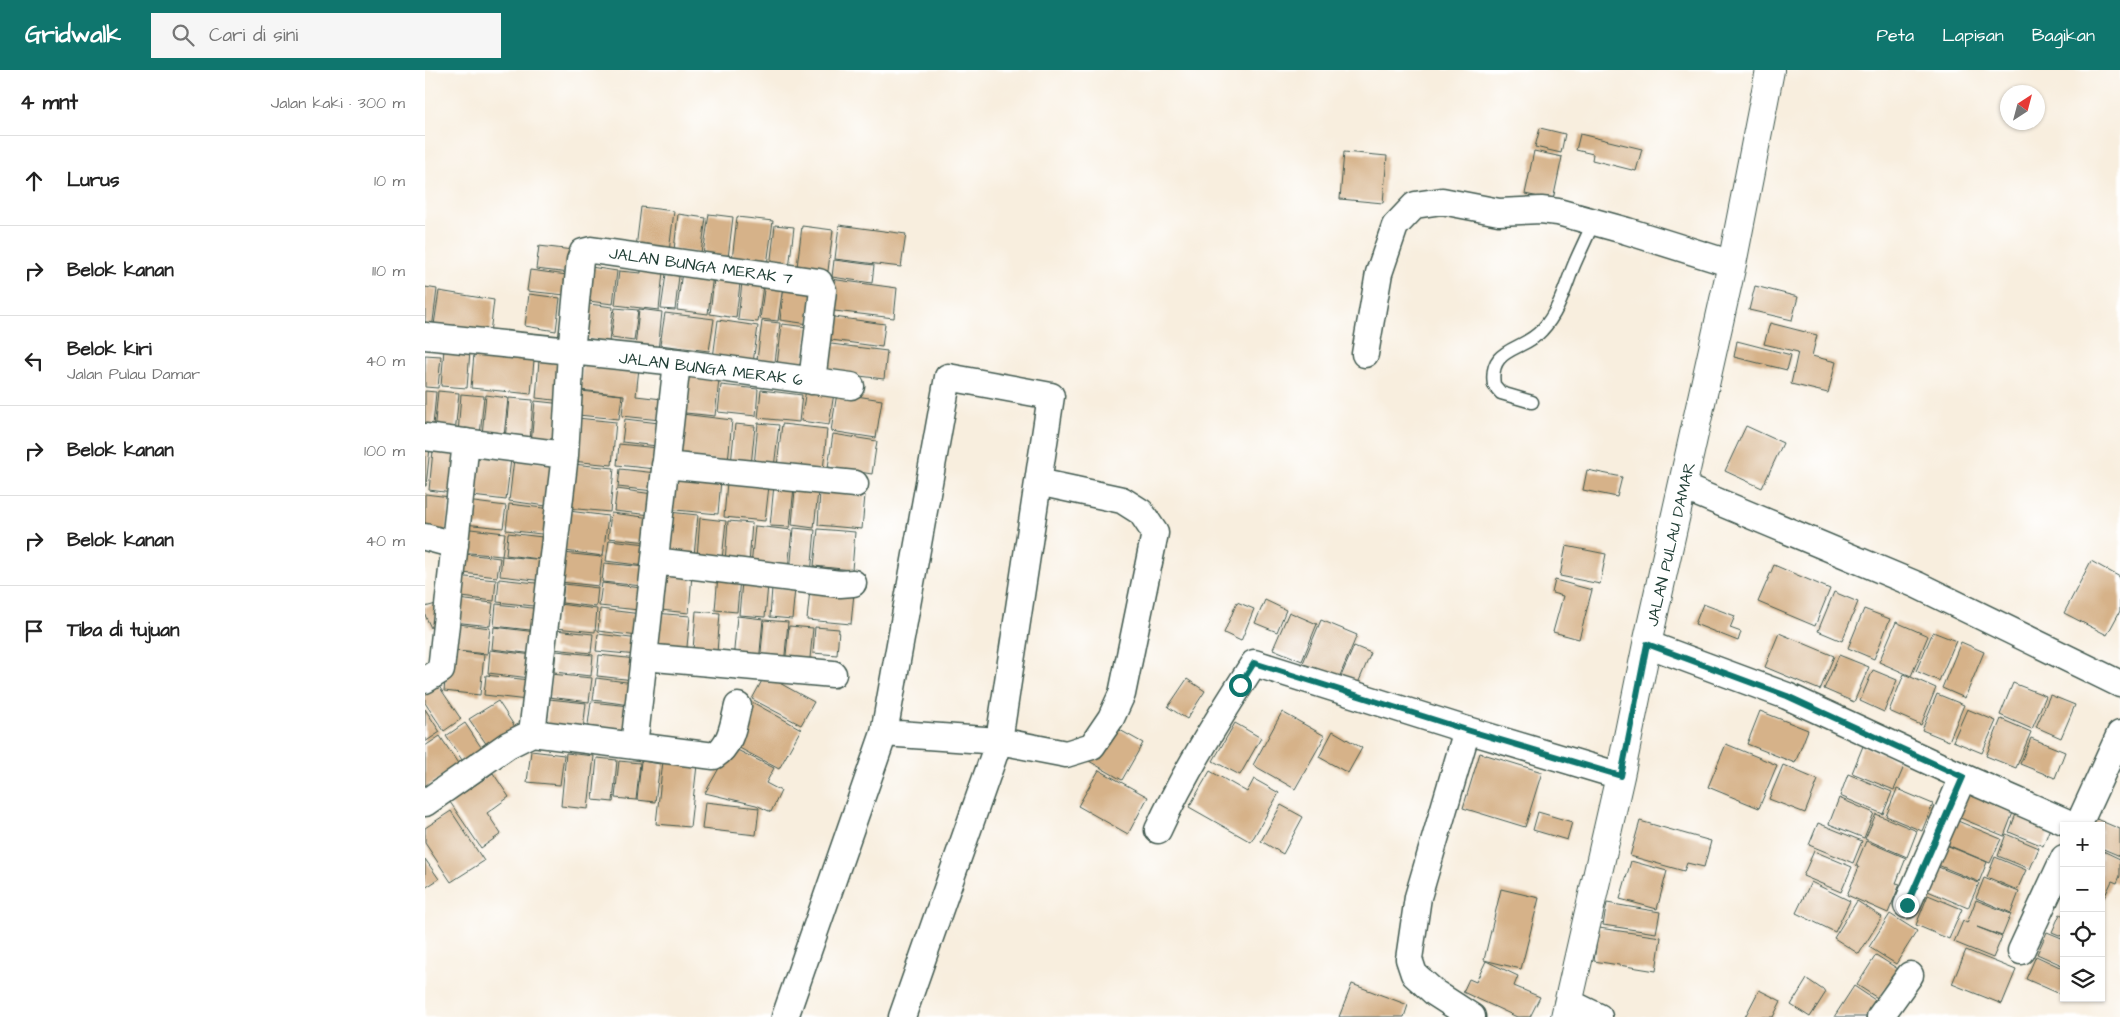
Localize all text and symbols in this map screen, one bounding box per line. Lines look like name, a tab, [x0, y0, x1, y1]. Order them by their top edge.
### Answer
search box	[151, 13, 501, 58]
text: Gridwalk	[25, 18, 121, 52]
icon: search	[169, 21, 197, 49]
text: Cari di sini	[209, 22, 298, 49]
text: Peta	[1877, 23, 1914, 48]
text: Lapisan	[1942, 23, 2004, 48]
text: Bagikan	[2032, 23, 2095, 48]
north arrow	[2000, 85, 2045, 130]
text: 4 mnt	[20, 88, 78, 117]
text: Jalan kaki · 300 m	[271, 92, 405, 114]
icon: ahead	[20, 167, 48, 195]
text: Lurus	[67, 167, 119, 194]
text: 10 m	[374, 170, 405, 192]
street label: JALAN BUNGA MERAK 7	[608, 242, 794, 290]
icon: right	[20, 257, 48, 285]
text: Belok kanan	[67, 257, 174, 284]
text: 110 m	[372, 260, 405, 282]
text: Belok kiri	[67, 336, 152, 363]
icon: left	[20, 347, 48, 375]
street label: JALAN BUNGA MERAK 6	[618, 347, 804, 391]
text: 40 m	[365, 350, 405, 372]
text: Jalan Pulau Damar	[67, 363, 200, 385]
icon: right	[20, 437, 48, 465]
text: Belok kanan	[67, 437, 174, 464]
text: 100 m	[364, 440, 405, 462]
street label: JALAN PULAU DAMAR	[1641, 460, 1701, 629]
icon: right	[20, 527, 48, 555]
text: Belok kanan	[67, 527, 174, 554]
text: 40 m	[365, 530, 405, 552]
icon: arrive	[20, 617, 48, 645]
text: Tiba di tujuan	[67, 617, 179, 644]
route start	[1229, 674, 1252, 697]
map controls	[2060, 822, 2105, 1002]
button: +	[2060, 822, 2105, 867]
button: −	[2060, 867, 2105, 912]
route end	[1896, 894, 1919, 917]
button: locate	[2060, 912, 2105, 957]
button: layers	[2060, 957, 2105, 1002]

